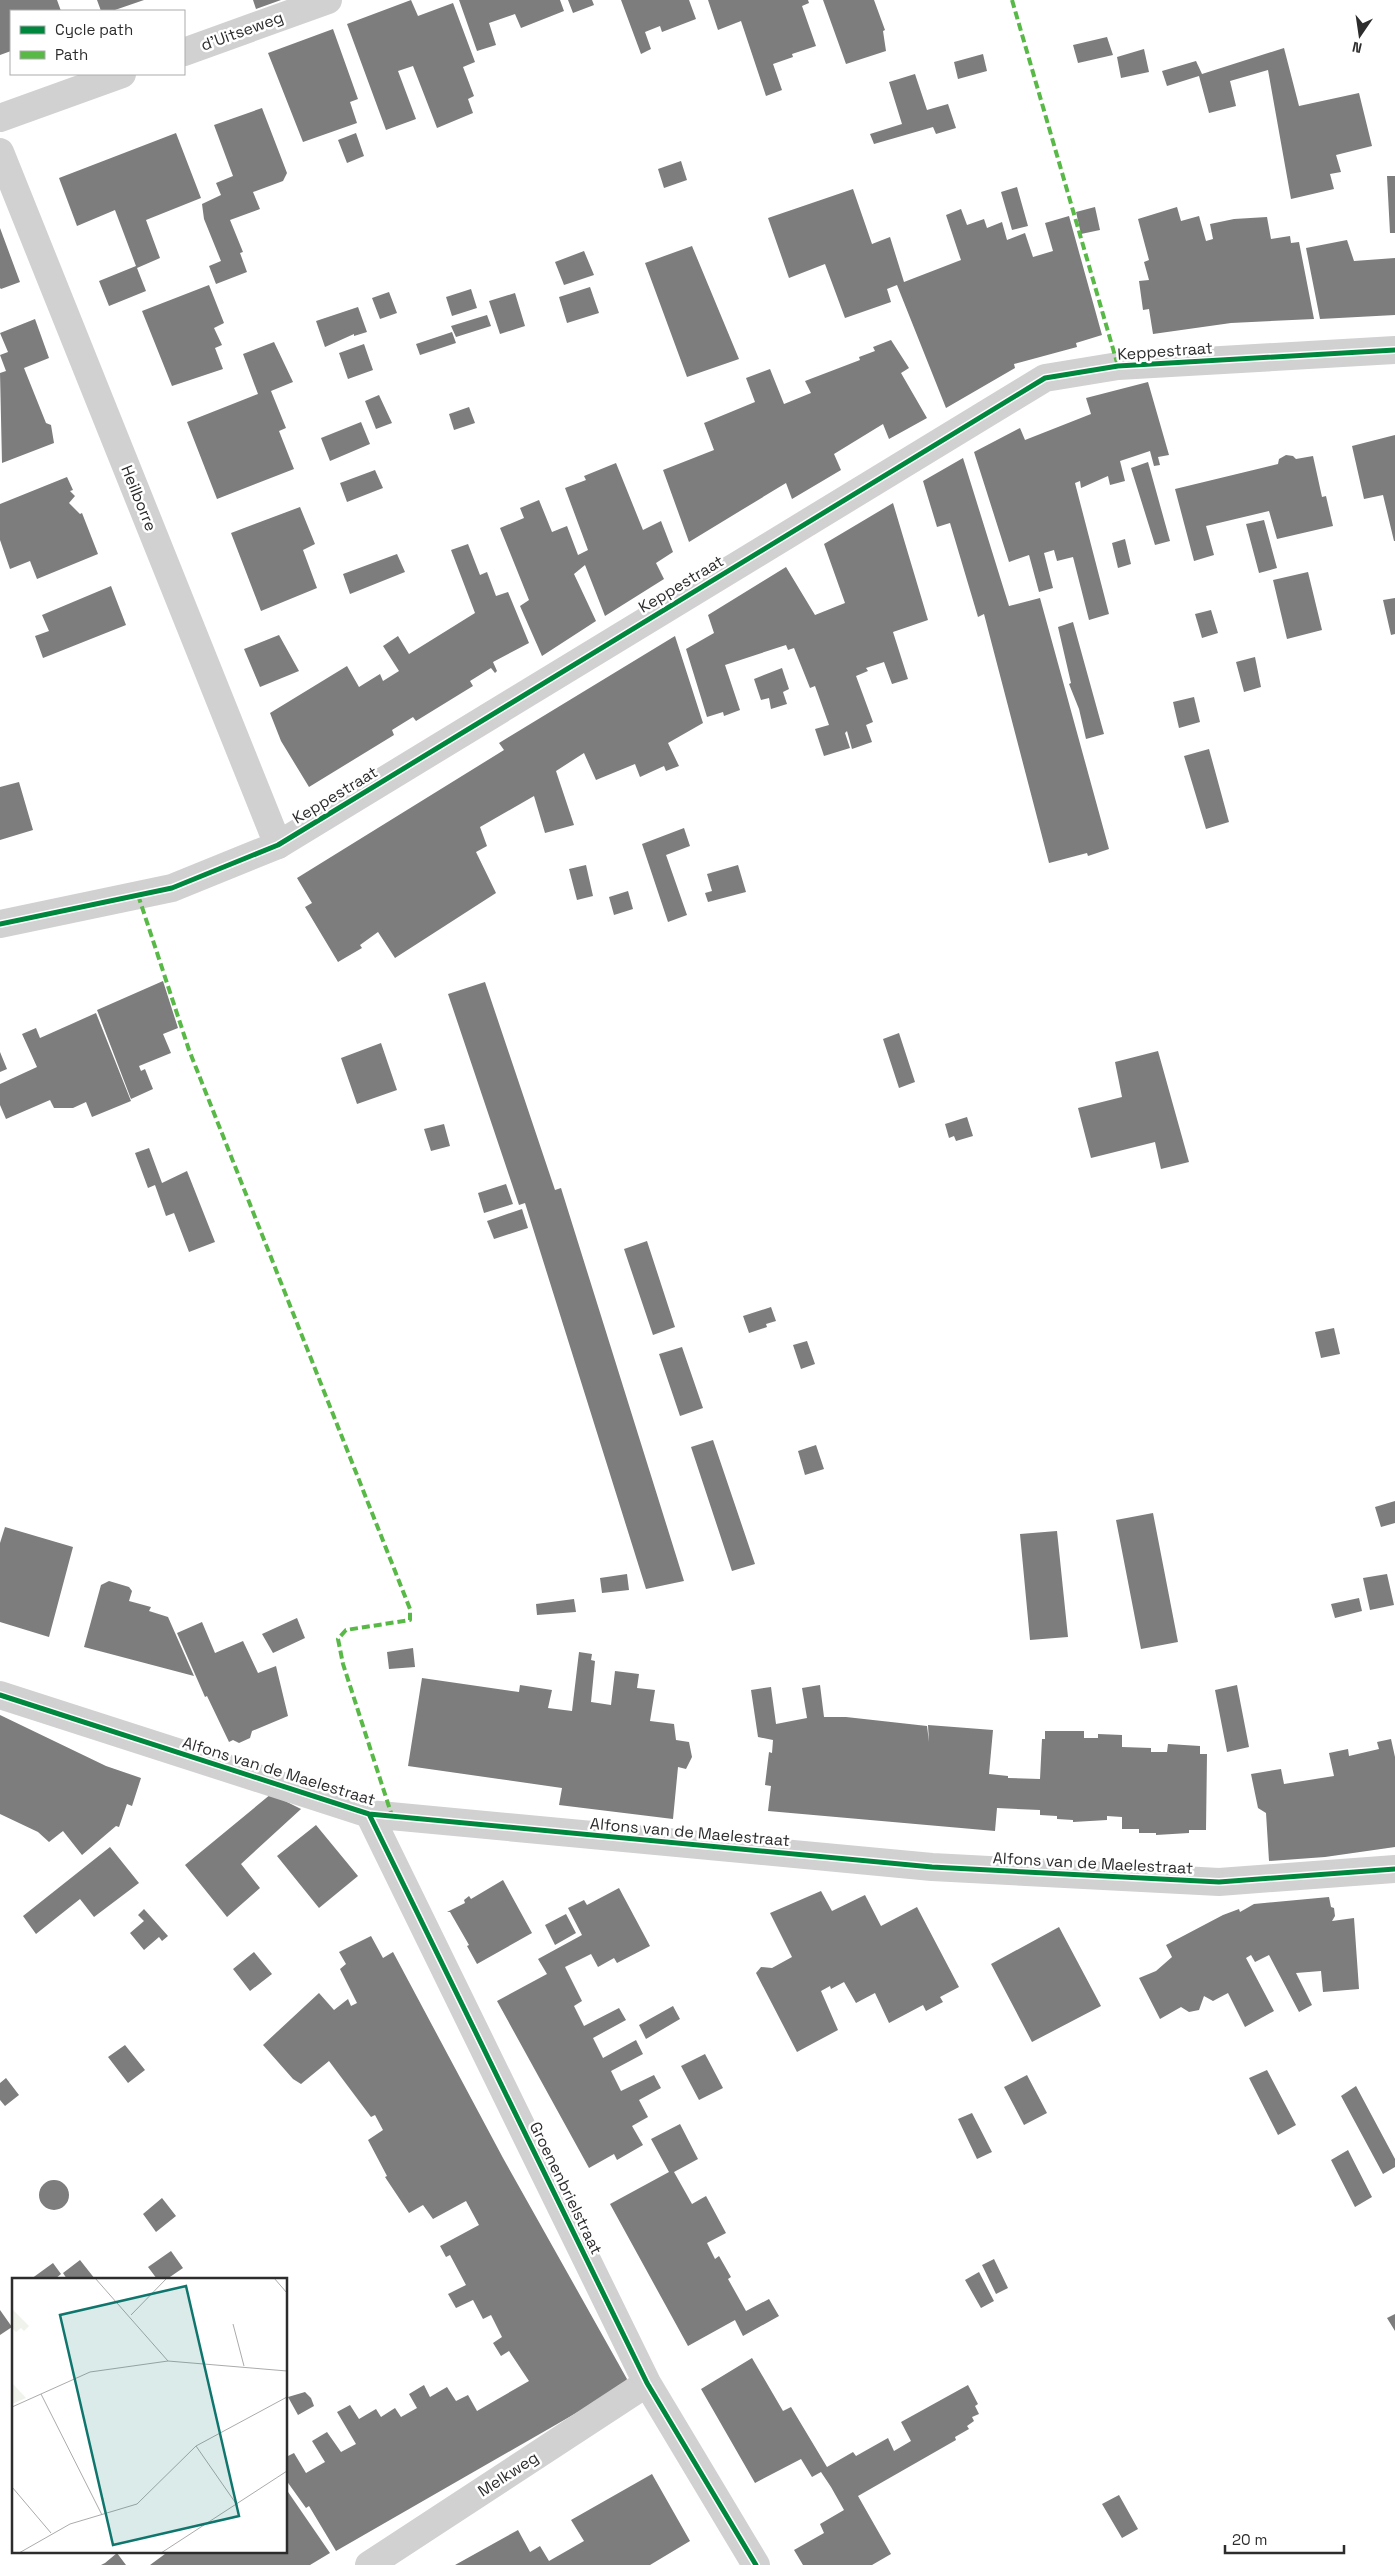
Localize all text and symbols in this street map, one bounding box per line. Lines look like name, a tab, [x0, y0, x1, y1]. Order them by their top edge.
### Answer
street label: d'Uitseweg	[198, 6, 286, 56]
legend	[10, 10, 185, 75]
north arrow	[1335, 10, 1385, 60]
text: Cycle path	[55, 20, 133, 39]
text: N	[1350, 38, 1364, 57]
text: Path	[55, 45, 88, 64]
street label: Keppestraat	[1117, 337, 1213, 365]
street label: Heilborre	[116, 462, 162, 534]
street label: Keppestraat	[635, 550, 727, 618]
street label: Keppestraat	[289, 761, 381, 829]
street label: Alfons van de Maelestraat	[180, 1732, 378, 1810]
street label: Alfons van de Maelestraat	[589, 1813, 791, 1851]
street label: Alfons van de Maelestraat	[992, 1847, 1194, 1879]
street label: Groenenbrielstraat	[525, 2118, 607, 2258]
inset map	[12, 2278, 288, 2552]
street label: Melkweg	[474, 2447, 542, 2501]
scale bar	[1225, 2522, 1344, 2554]
text: 20 m	[1232, 2530, 1267, 2549]

